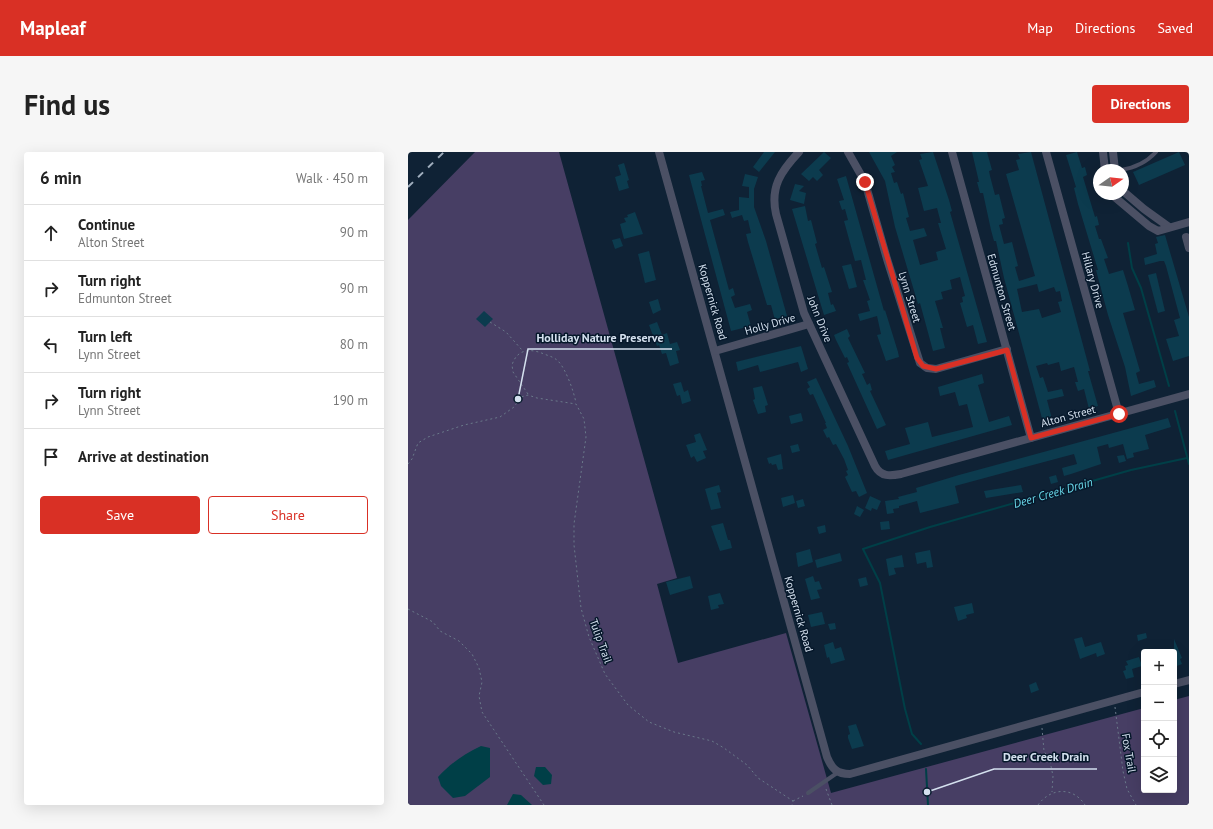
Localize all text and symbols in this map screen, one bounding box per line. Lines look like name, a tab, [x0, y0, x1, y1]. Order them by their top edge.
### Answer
text: Mapleaf	[20, 16, 86, 40]
text: Map	[1027, 19, 1053, 37]
text: Directions	[1075, 19, 1135, 37]
text: Saved	[1157, 19, 1193, 37]
button: Directions	[1092, 85, 1189, 123]
text: Find us	[24, 86, 110, 123]
north arrow	[1093, 164, 1129, 200]
text: 6 min	[40, 167, 81, 189]
text: Walk · 450 m	[296, 170, 368, 187]
route end	[856, 173, 874, 191]
text: Continue	[78, 215, 135, 234]
icon: ahead	[40, 222, 62, 244]
text: 90 m	[340, 224, 368, 241]
text: Alton Street	[78, 234, 144, 251]
street label: Hillary Drive	[1079, 250, 1107, 310]
street label: Edmunton Street	[984, 252, 1020, 332]
street label: Koppernick Road	[695, 262, 731, 342]
street label: Lynn Street	[896, 270, 924, 325]
text: Turn right	[78, 271, 141, 290]
icon: right	[40, 278, 62, 300]
text: 90 m	[340, 280, 368, 297]
text: Edmunton Street	[78, 290, 172, 307]
street label: John Drive	[804, 293, 836, 345]
street label: Holly Drive	[743, 310, 797, 338]
callout: Holliday Nature Preserve	[528, 325, 672, 349]
text: Turn left	[78, 327, 132, 346]
text: Holliday Nature Preserve	[536, 330, 664, 345]
icon: left	[40, 334, 62, 356]
text: 80 m	[340, 336, 368, 353]
text: Lynn Street	[78, 346, 140, 363]
text: Turn right	[78, 383, 141, 402]
icon: right	[40, 390, 62, 412]
text: 190 m	[333, 392, 368, 409]
text: Lynn Street	[78, 402, 140, 419]
street label: Alton Street	[1039, 402, 1097, 430]
route start	[1110, 405, 1128, 423]
icon: arrive	[40, 446, 62, 468]
text: Arrive at destination	[78, 447, 209, 466]
water label: Deer Creek Drain	[1011, 474, 1094, 511]
button: Save	[40, 496, 200, 534]
button: Share	[208, 496, 368, 534]
street label: Koppernick Road	[781, 574, 817, 654]
street label: Tulip Trail	[587, 617, 616, 666]
map controls	[1141, 649, 1177, 793]
button: +	[1141, 649, 1177, 685]
button: −	[1141, 685, 1177, 721]
button: locate	[1141, 721, 1177, 757]
street label: Fox Trail	[1119, 732, 1139, 774]
callout: Deer Creek Drain	[994, 745, 1097, 769]
text: Deer Creek Drain	[1003, 749, 1089, 764]
button: layers	[1141, 757, 1177, 793]

